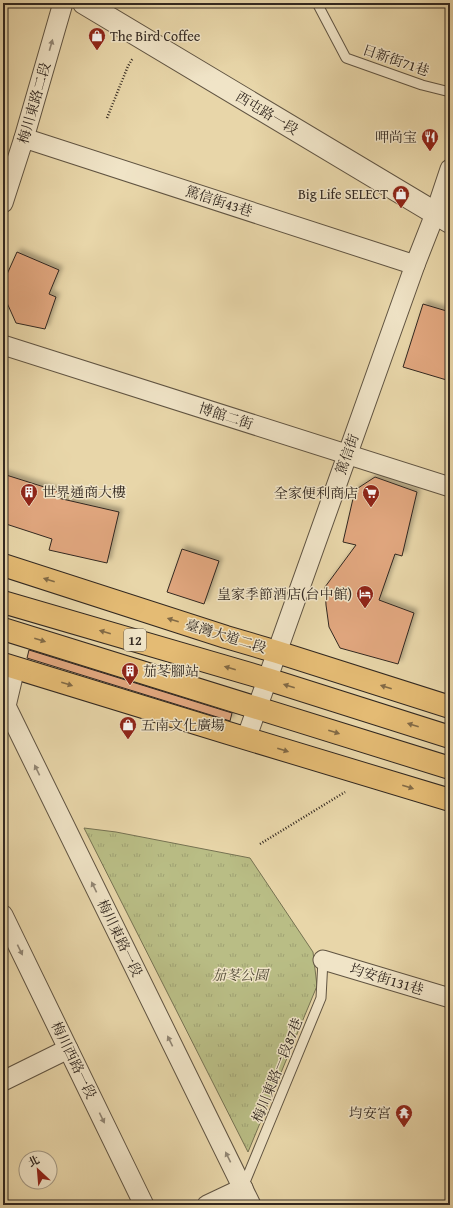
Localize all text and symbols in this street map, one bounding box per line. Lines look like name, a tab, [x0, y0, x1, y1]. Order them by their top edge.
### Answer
shop icon: The Bird Coffee	[87, 26, 107, 51]
place label: The Bird Coffee	[110, 26, 201, 46]
one-way arrow	[48, 39, 54, 51]
street label: 日新街71巷	[360, 39, 432, 81]
street label: 梅川東路二段	[13, 60, 55, 146]
street label: 西屯路一段	[232, 86, 302, 140]
place label: 呷尚宝	[375, 127, 417, 147]
restaurant icon: 呷尚宝	[420, 127, 440, 152]
street label: 篤信街43巷	[183, 181, 255, 221]
place label: Big Life SELECT	[298, 184, 388, 204]
shop icon: Big Life SELECT	[391, 184, 411, 209]
street label: 博館二街	[196, 398, 256, 434]
street label: 篤信街	[330, 431, 364, 477]
building icon: 世界通商大樓	[19, 482, 39, 507]
place label: 世界通商大樓	[42, 482, 126, 502]
place label: 全家便利商店	[274, 483, 358, 503]
supermarket icon: 全家便利商店	[361, 483, 381, 508]
one-way arrow	[43, 577, 55, 583]
place label: 皇家季節酒店(台中館)	[217, 584, 352, 604]
hotel icon: 皇家季節酒店(台中館)	[355, 584, 375, 609]
street label: 臺灣大道二段	[183, 614, 269, 658]
one-way arrow	[166, 617, 178, 623]
one-way arrow	[99, 629, 111, 635]
road number: 12	[124, 629, 146, 651]
one-way arrow	[35, 637, 47, 643]
building icon: 茄苳腳站	[120, 661, 140, 686]
place label: 茄苳腳站	[143, 661, 199, 681]
one-way arrow	[224, 665, 236, 671]
one-way arrow	[61, 681, 73, 687]
one-way arrow	[283, 683, 295, 689]
one-way arrow	[380, 683, 392, 689]
shop icon: 五南文化廣場	[118, 715, 138, 740]
place label: 五南文化廣場	[141, 715, 225, 735]
one-way arrow	[407, 722, 419, 728]
one-way arrow	[329, 729, 341, 735]
one-way arrow	[278, 747, 290, 753]
one-way arrow	[34, 764, 40, 776]
one-way arrow	[402, 784, 414, 790]
one-way arrow	[91, 881, 97, 892]
street label: 梅川東路一段	[93, 896, 147, 980]
one-way arrow	[17, 945, 23, 956]
street label: 均安街131巷	[348, 958, 426, 1000]
park label: 茄苳公園	[212, 965, 270, 985]
street label: 梅川東路一段87巷	[247, 1015, 307, 1125]
street label: 梅川西路一段	[47, 1018, 101, 1102]
one-way arrow	[167, 1035, 173, 1046]
place label: 均安宮	[349, 1103, 391, 1123]
temple icon: 均安宮	[394, 1103, 414, 1128]
one-way arrow	[99, 1112, 105, 1123]
north arrow	[18, 1150, 58, 1190]
text: 北	[25, 1151, 42, 1171]
one-way arrow	[225, 1152, 231, 1163]

